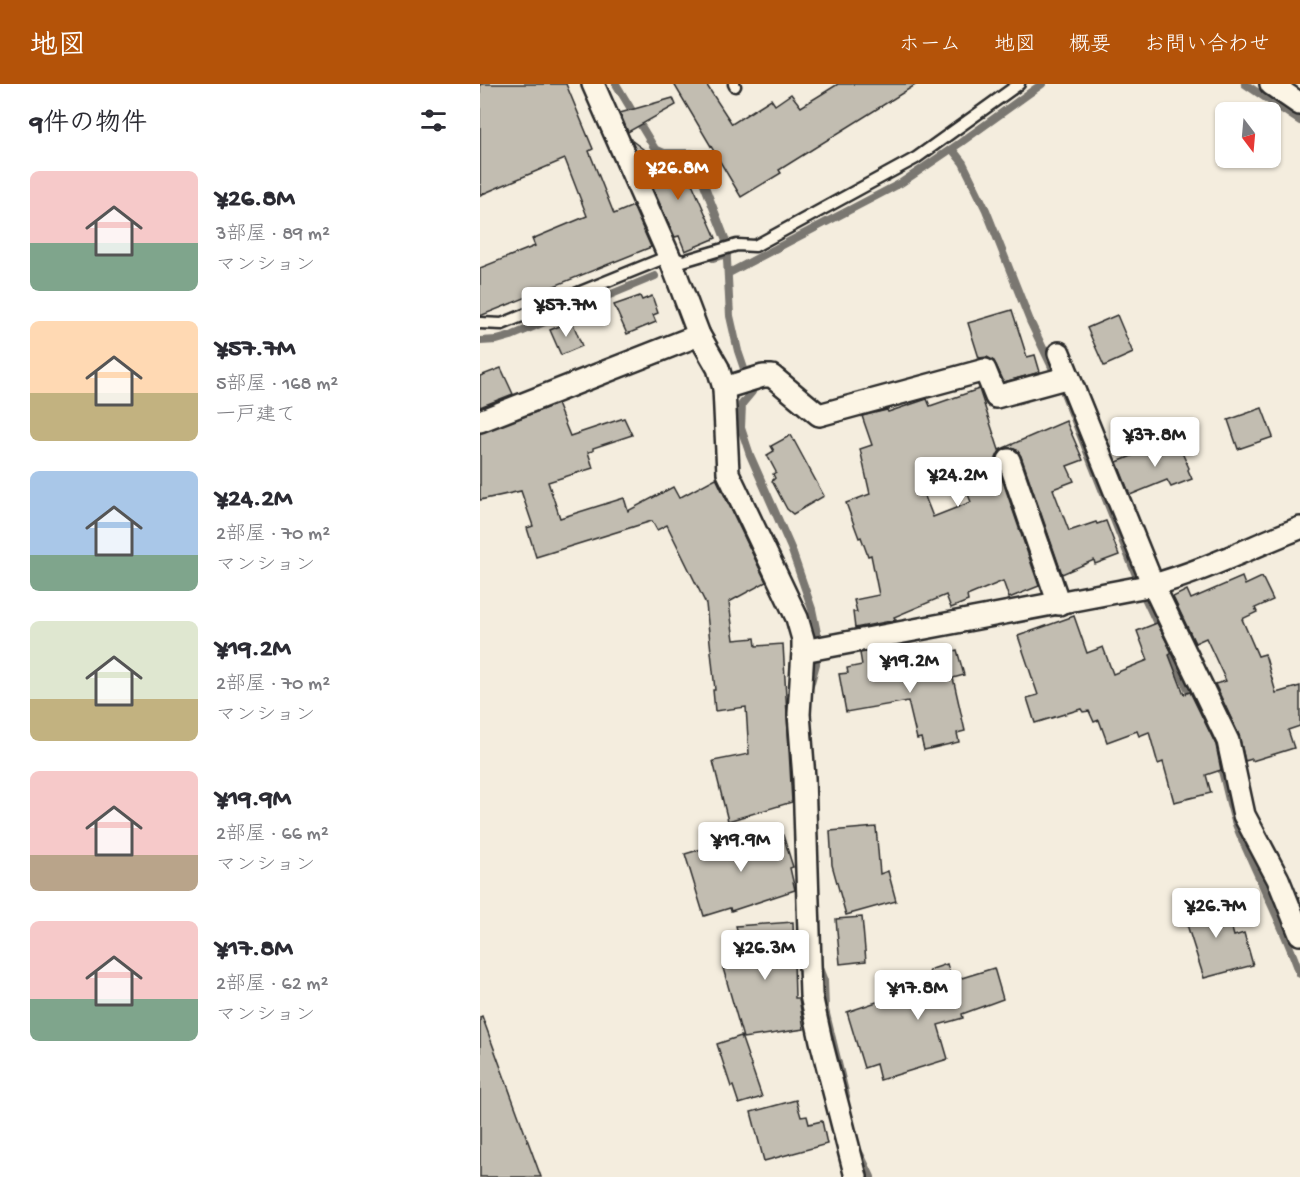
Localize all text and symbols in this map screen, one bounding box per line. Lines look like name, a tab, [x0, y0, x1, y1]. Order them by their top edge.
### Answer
text: 地図	[30, 31, 86, 64]
text: ホーム	[899, 34, 961, 59]
text: 地図	[994, 34, 1036, 59]
text: 概要	[1069, 34, 1111, 59]
text: お問い合わせ	[1144, 34, 1270, 59]
north arrow	[1215, 102, 1281, 168]
map controls	[1215, 102, 1281, 168]
icon: filters	[417, 104, 450, 137]
text: 9件の物件	[30, 110, 147, 141]
pin: ¥26.8M	[629, 150, 727, 201]
text: ¥26.8M	[648, 158, 708, 181]
text: ¥26.8M	[216, 185, 294, 216]
icon: home	[78, 195, 150, 267]
text: 3部屋 · 89 m²	[216, 224, 330, 247]
text: マンション	[216, 255, 315, 278]
pin: ¥57.7M	[517, 287, 615, 338]
text: ¥57.7M	[536, 295, 596, 318]
text: ¥57.7M	[216, 335, 295, 366]
icon: home	[78, 345, 150, 417]
text: 5部屋 · 168 m²	[216, 374, 338, 397]
text: 一戸建て	[216, 405, 296, 428]
pin: ¥37.8M	[1106, 417, 1204, 468]
text: ¥37.8M	[1124, 425, 1186, 448]
pin: ¥24.2M	[909, 457, 1007, 508]
text: ¥24.2M	[929, 465, 987, 488]
text: ¥24.2M	[216, 485, 292, 516]
icon: home	[78, 495, 150, 567]
text: 2部屋 · 70 m²	[216, 524, 330, 547]
text: マンション	[216, 555, 315, 578]
text: ¥19.2M	[216, 635, 291, 666]
pin: ¥19.2M	[861, 643, 959, 694]
icon: home	[78, 645, 150, 717]
text: ¥19.2M	[881, 651, 939, 674]
text: 2部屋 · 70 m²	[216, 674, 330, 697]
text: マンション	[216, 705, 315, 728]
text: ¥19.9M	[216, 785, 291, 816]
icon: home	[78, 795, 150, 867]
pin: ¥19.9M	[692, 822, 790, 873]
text: 2部屋 · 66 m²	[216, 824, 329, 847]
text: ¥19.9M	[712, 830, 770, 853]
text: マンション	[216, 855, 315, 878]
pin: ¥26.7M	[1167, 888, 1265, 939]
text: ¥26.7M	[1186, 896, 1246, 919]
pin: ¥26.3M	[716, 930, 814, 981]
text: ¥17.8M	[216, 935, 293, 966]
text: ¥26.3M	[735, 938, 795, 961]
icon: home	[78, 945, 150, 1017]
pin: ¥17.8M	[869, 970, 967, 1021]
text: 2部屋 · 62 m²	[216, 974, 328, 997]
text: ¥17.8M	[889, 978, 947, 1001]
text: マンション	[216, 1005, 315, 1028]

